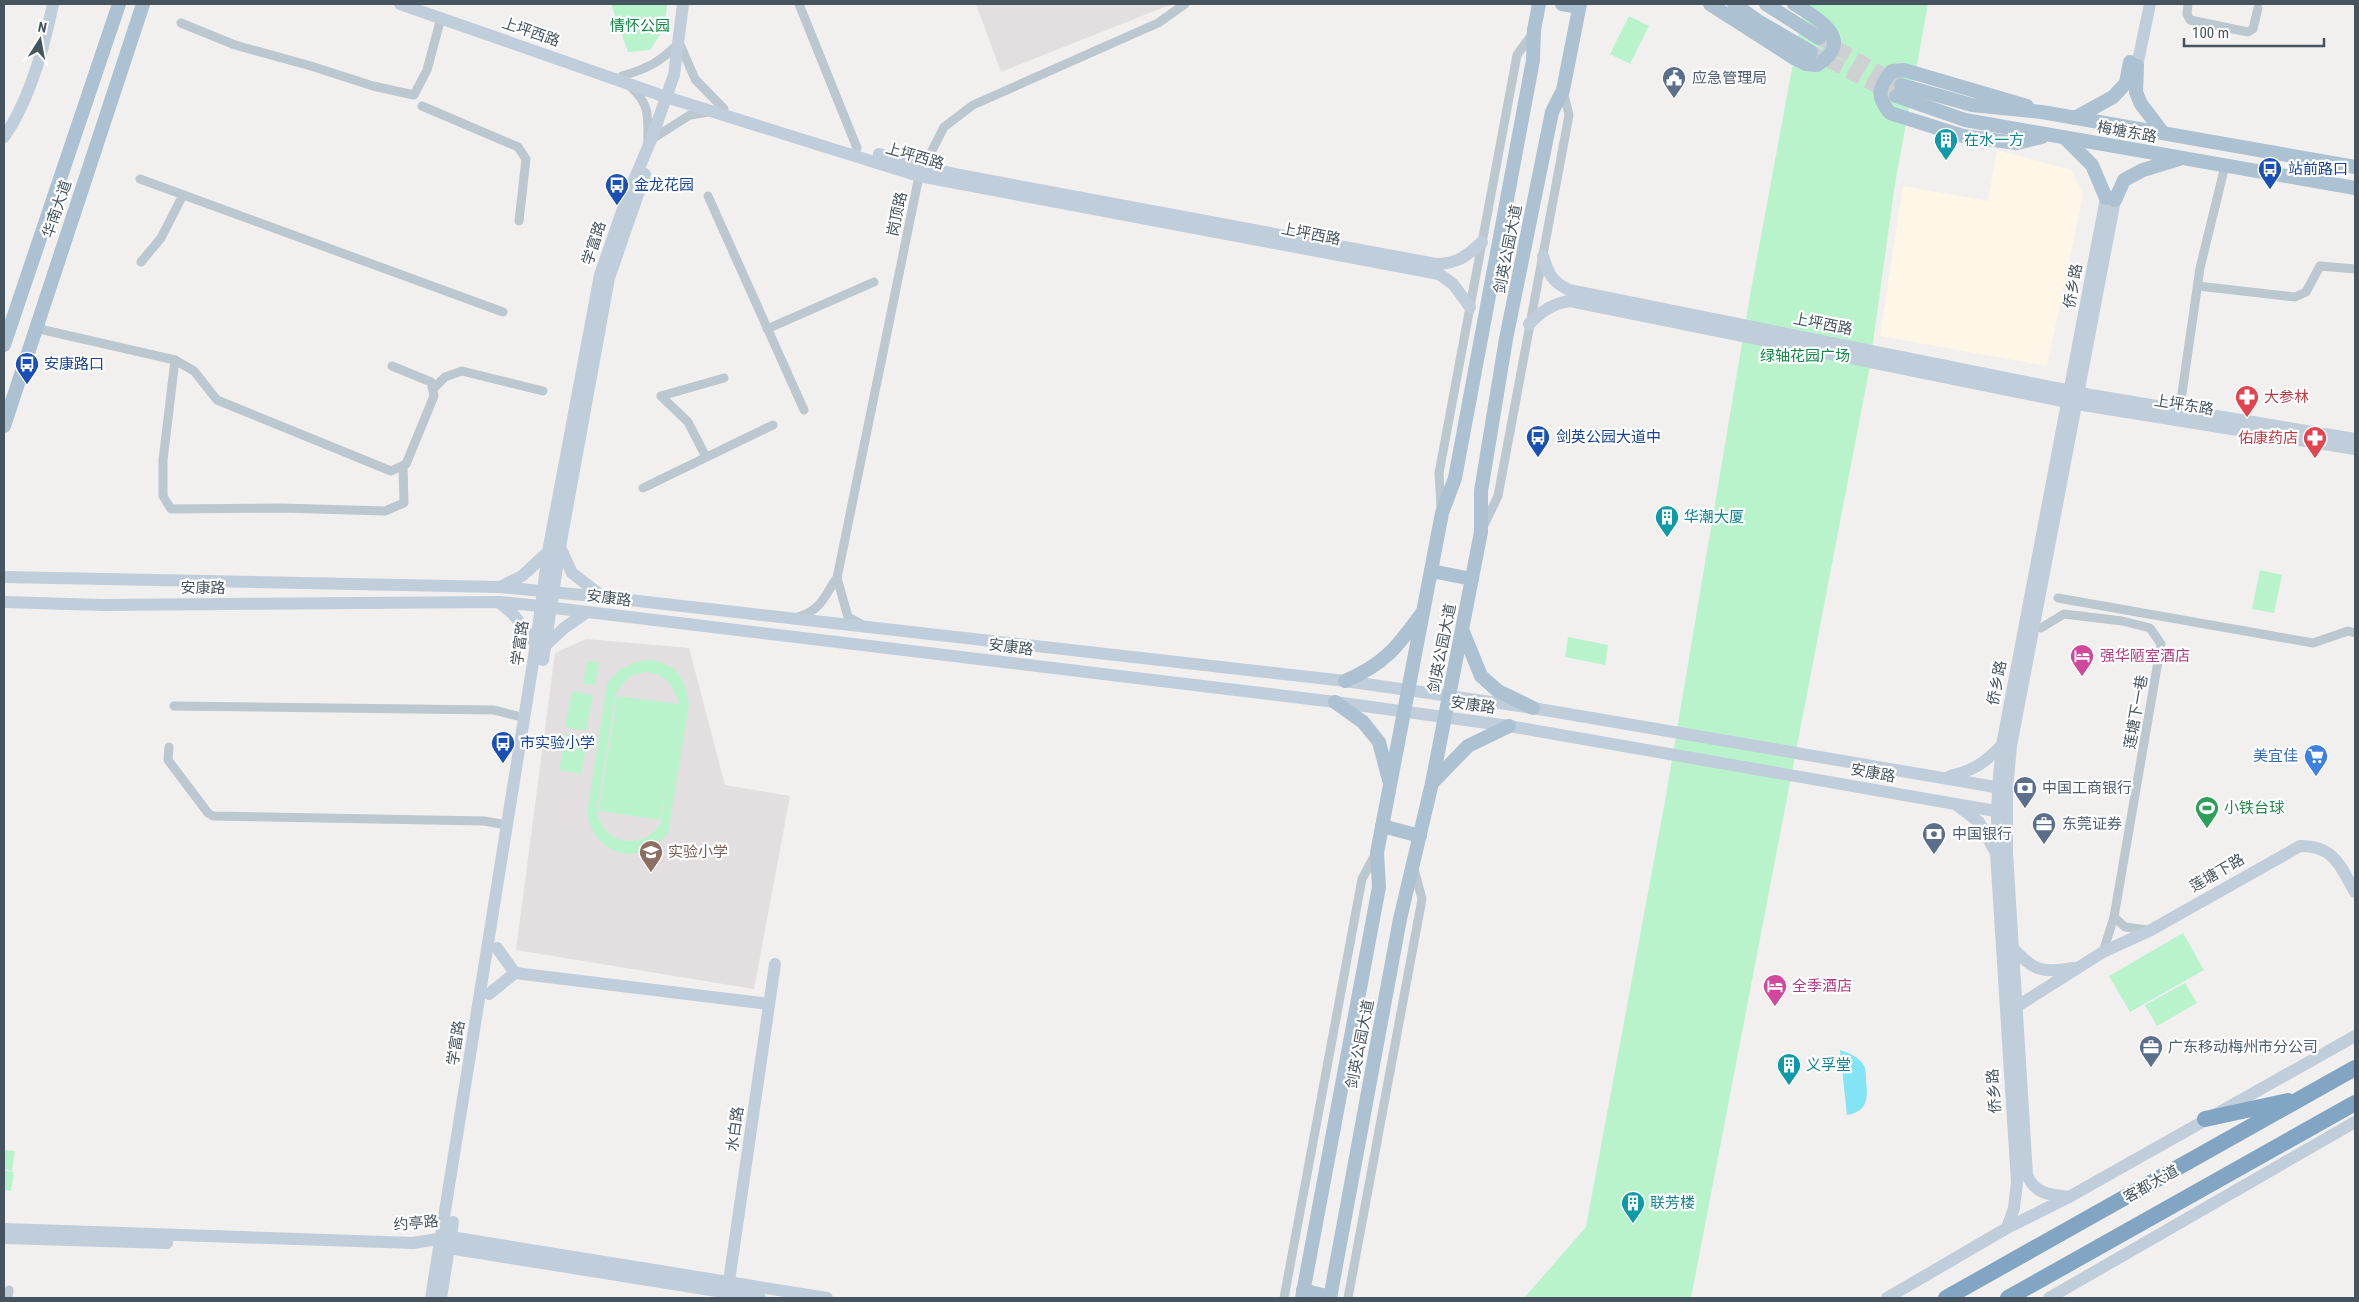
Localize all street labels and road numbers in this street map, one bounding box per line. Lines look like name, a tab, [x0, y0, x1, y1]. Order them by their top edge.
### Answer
street label: 上坪西路	[500, 14, 562, 50]
street label: 梅塘东路	[2096, 118, 2158, 146]
street label: 上坪西路	[884, 139, 946, 173]
street label: 华南大道	[39, 178, 75, 240]
street label: 岗顶路	[884, 190, 910, 238]
street label: 剑英公园大道	[1491, 203, 1525, 295]
street label: 学富路	[578, 219, 610, 267]
street label: 上坪西路	[1280, 219, 1342, 249]
street label: 侨乡路	[2060, 262, 2086, 310]
street label: 上坪西路	[1792, 309, 1854, 339]
street label: 上坪东路	[2153, 391, 2215, 419]
street label: 安康路	[180, 579, 226, 597]
street label: 安康路	[586, 586, 632, 610]
street label: 剑英公园大道	[1425, 602, 1459, 694]
street label: 学富路	[508, 619, 532, 667]
street label: 安康路	[988, 635, 1034, 659]
street label: 侨乡路	[1984, 659, 2010, 707]
street label: 莲塘下一巷	[2121, 673, 2151, 751]
street label: 安康路	[1449, 693, 1497, 717]
street label: 安康路	[1849, 760, 1897, 786]
street label: 莲塘下路	[2187, 850, 2247, 896]
street label: 剑英公园大道	[1343, 998, 1377, 1090]
street label: 学富路	[444, 1019, 468, 1067]
street label: 侨乡路	[1983, 1068, 2005, 1114]
street label: 水白路	[723, 1105, 747, 1153]
street label: 客都大道	[2120, 1162, 2182, 1206]
street label: 约亭路	[393, 1212, 439, 1234]

